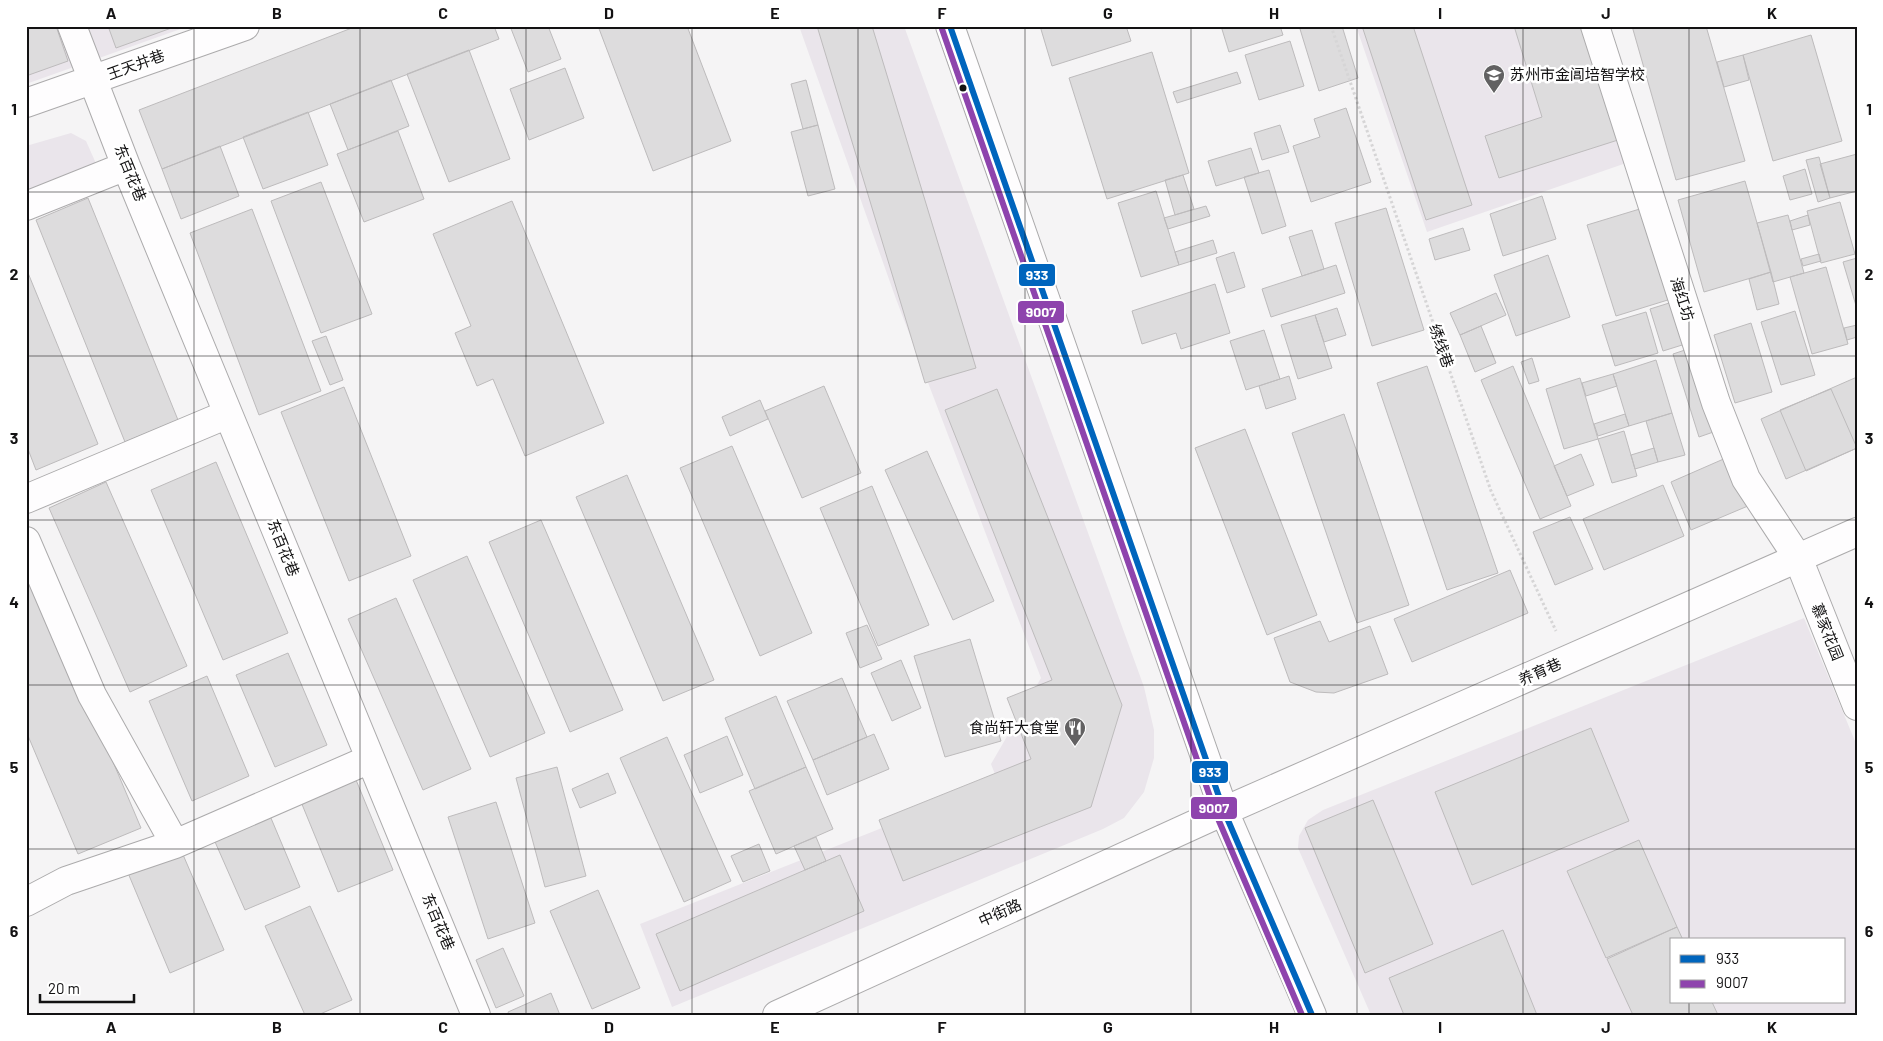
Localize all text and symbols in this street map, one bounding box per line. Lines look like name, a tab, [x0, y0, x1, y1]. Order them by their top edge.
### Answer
text: A	[106, 3, 117, 22]
text: B	[272, 3, 282, 22]
text: C	[438, 3, 448, 22]
text: D	[604, 3, 614, 22]
text: E	[770, 3, 780, 22]
text: F	[938, 3, 947, 22]
text: G	[1103, 3, 1113, 22]
text: H	[1269, 3, 1279, 22]
text: I	[1438, 3, 1442, 22]
text: J	[1601, 3, 1611, 22]
text: K	[1767, 3, 1777, 22]
street label: 王天井巷	[104, 45, 167, 83]
school or university icon: 苏州市金阊培智学校	[1482, 63, 1506, 94]
place label: 苏州市金阊培智学校	[1510, 65, 1645, 83]
unlabelled marker	[958, 83, 968, 93]
text: 1	[11, 99, 17, 118]
text: 1	[1866, 99, 1872, 118]
street label: 东百花巷	[111, 141, 151, 204]
line badge: 933	[1018, 263, 1056, 287]
text: 2	[10, 264, 19, 283]
text: 2	[1865, 264, 1874, 283]
text: 933	[1026, 266, 1048, 283]
street label: 海红坊	[1667, 275, 1698, 323]
line badge: 9007	[1017, 300, 1065, 324]
text: 9007	[1026, 303, 1056, 320]
street label: 绣线巷	[1426, 321, 1458, 370]
text: 3	[10, 428, 18, 447]
text: 3	[1865, 428, 1873, 447]
street label: 东百花巷	[264, 516, 304, 579]
text: 4	[9, 592, 19, 611]
text: 4	[1864, 592, 1874, 611]
street label: 慕家花园	[1808, 600, 1848, 663]
street label: 养育巷	[1515, 654, 1564, 688]
restaurant icon: 食尚轩大食堂	[1063, 716, 1087, 747]
place label: 食尚轩大食堂	[969, 718, 1059, 736]
text: 5	[10, 757, 19, 776]
text: 5	[1865, 757, 1874, 776]
line badge: 933	[1191, 760, 1229, 784]
text: 933	[1199, 763, 1221, 780]
line badge: 9007	[1190, 796, 1238, 820]
text: 9007	[1199, 799, 1229, 816]
street label: 东百花巷	[419, 890, 459, 953]
street label: 中街路	[975, 895, 1024, 929]
text: 6	[10, 921, 19, 940]
text: 6	[1865, 921, 1874, 940]
legend	[1670, 938, 1846, 1004]
text: 933	[1716, 949, 1739, 967]
scale bar	[40, 971, 134, 1003]
text: 9007	[1716, 973, 1748, 991]
text: 20 m	[48, 979, 80, 997]
text: A	[106, 1017, 117, 1036]
text: B	[272, 1017, 282, 1036]
text: C	[438, 1017, 448, 1036]
text: D	[604, 1017, 614, 1036]
text: E	[770, 1017, 780, 1036]
text: F	[938, 1017, 947, 1036]
text: G	[1103, 1017, 1113, 1036]
text: H	[1269, 1017, 1279, 1036]
text: I	[1438, 1017, 1442, 1036]
text: J	[1601, 1017, 1611, 1036]
text: K	[1767, 1017, 1777, 1036]

